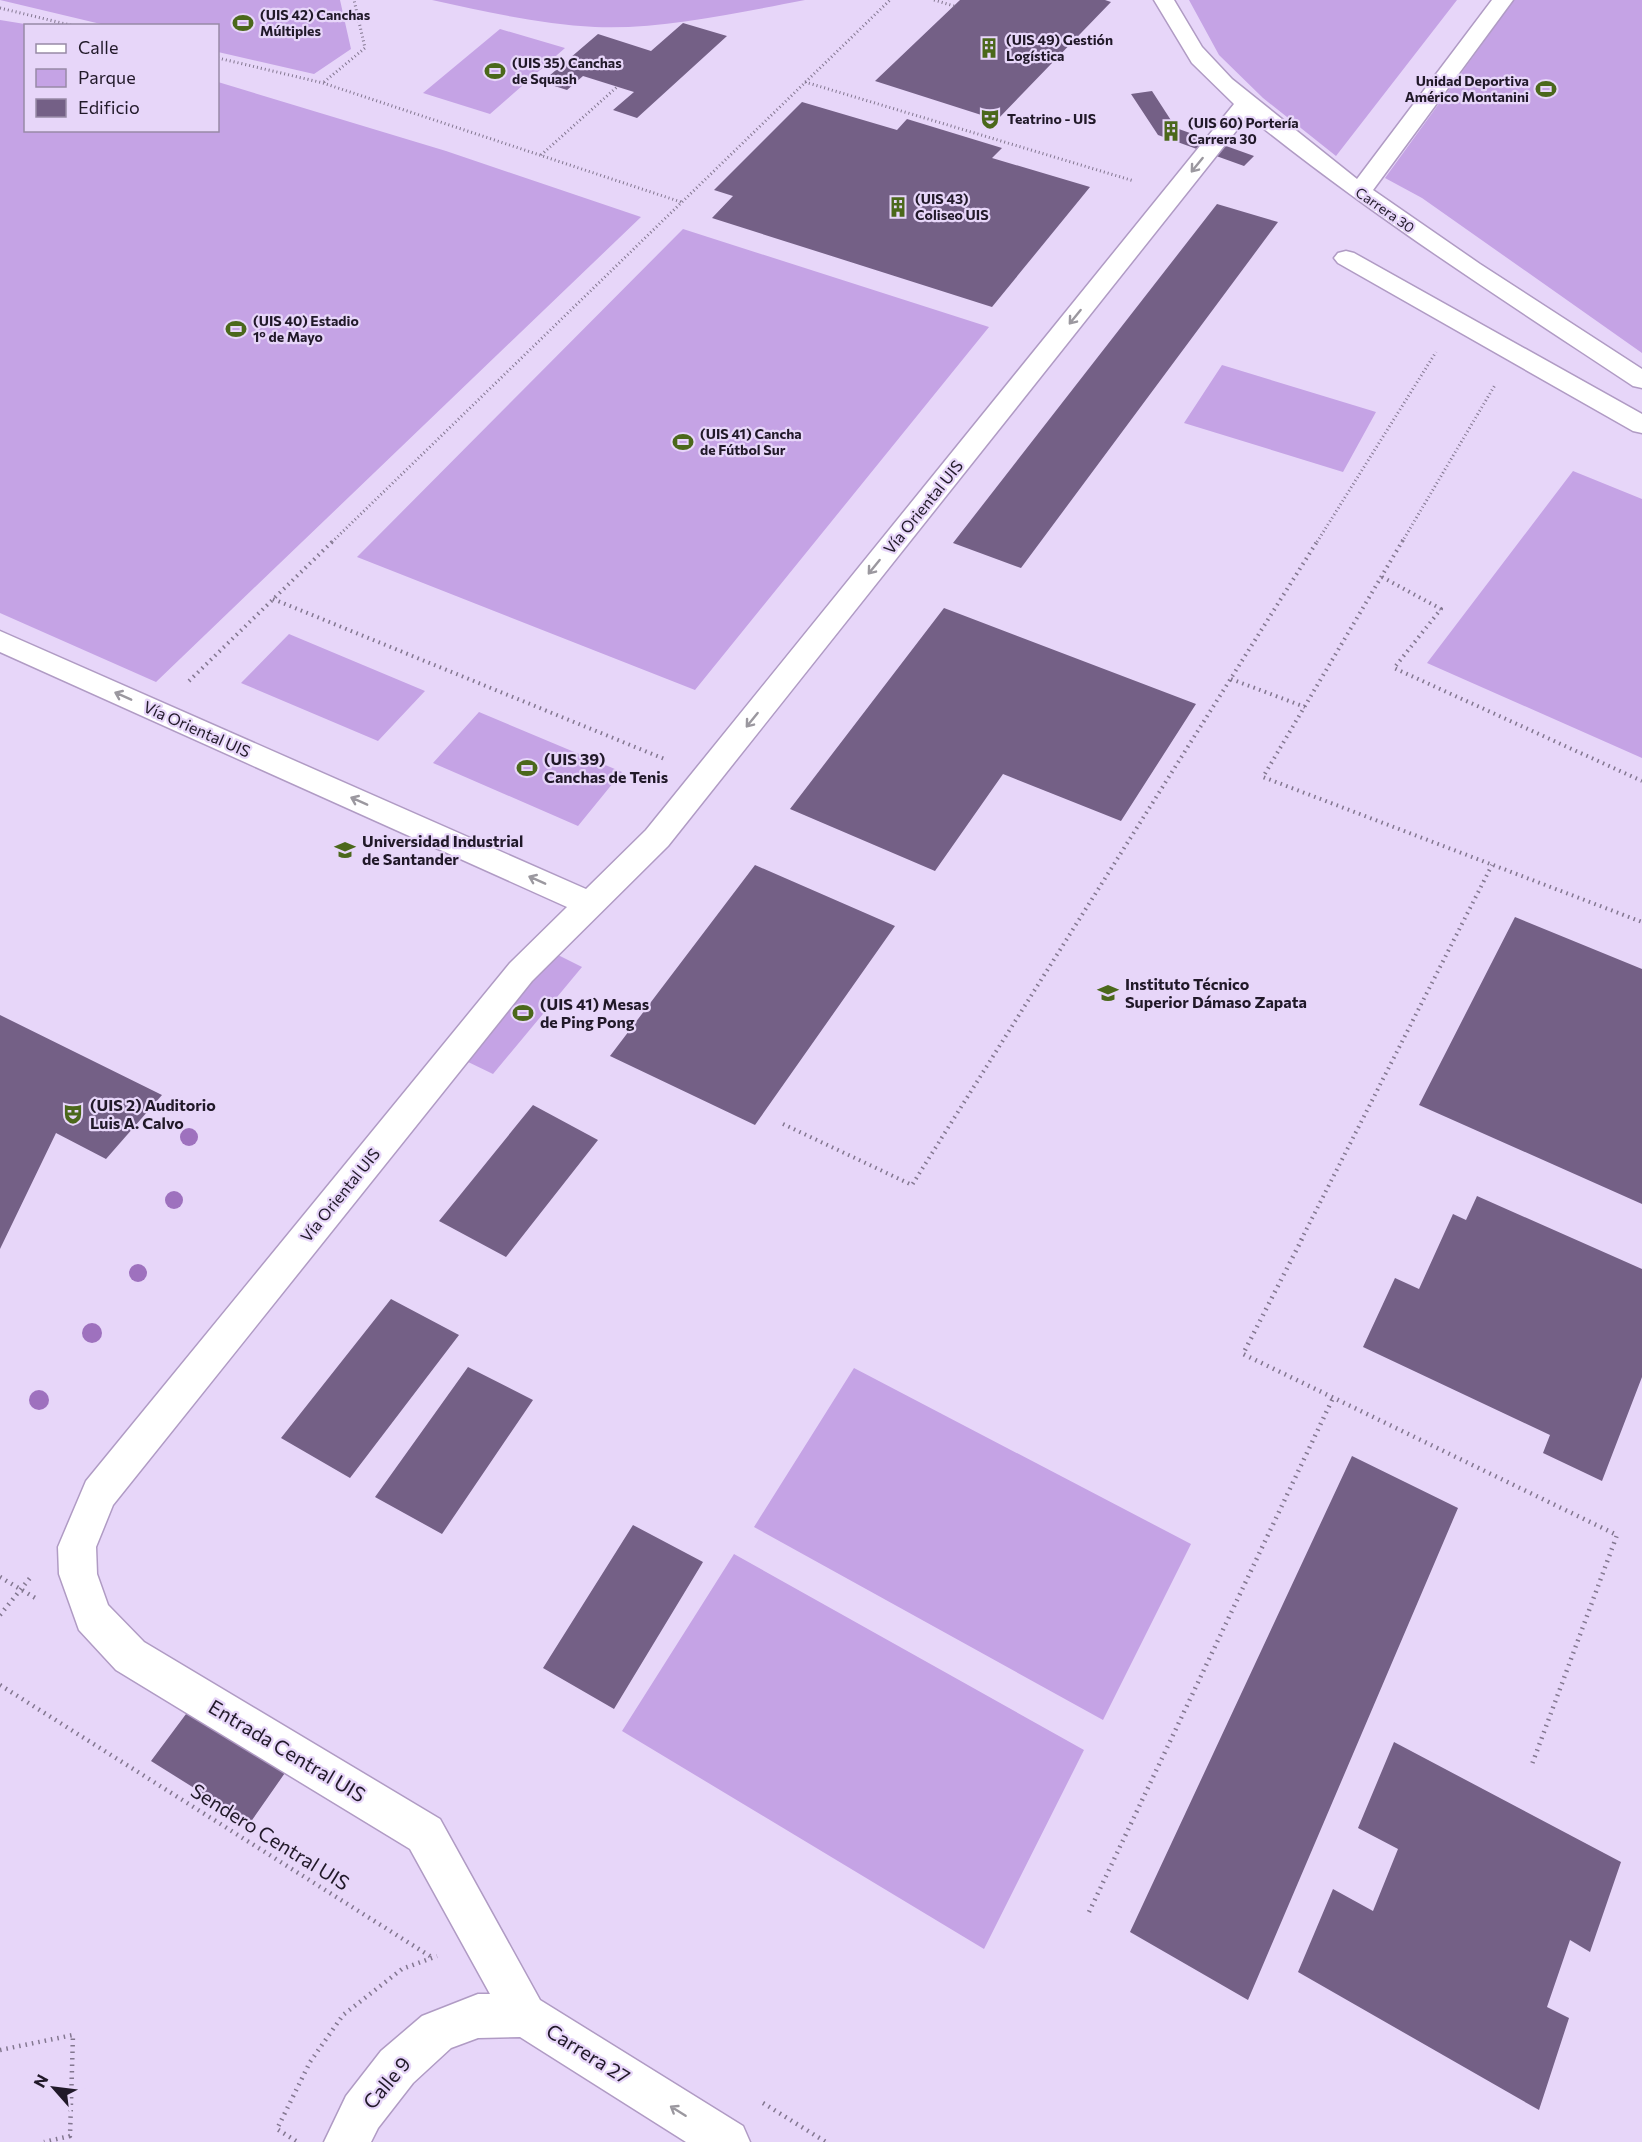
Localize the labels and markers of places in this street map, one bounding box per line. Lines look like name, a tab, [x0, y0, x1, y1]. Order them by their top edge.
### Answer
place label: (UIS 42) Canchas Múltiples	[260, 6, 371, 39]
sports icon: (UIS 42) Canchas Múltiples	[231, 11, 255, 35]
place label: (UIS 49) Gestión Logística	[1006, 31, 1113, 64]
building icon: (UIS 49) Gestión Logística	[977, 36, 1001, 60]
place label: (UIS 35) Canchas de Squash	[512, 54, 622, 87]
sports icon: (UIS 35) Canchas de Squash	[483, 59, 507, 83]
place label: Unidad Deportiva Américo Montanini	[1405, 72, 1529, 105]
sports icon: Unidad Deportiva Américo Montanini	[1534, 77, 1558, 101]
theatre icon: Teatrino - UIS	[978, 107, 1002, 131]
place label: Teatrino - UIS	[1007, 110, 1096, 127]
place label: (UIS 60) Portería Carrera 30	[1188, 114, 1299, 147]
building icon: (UIS 60) Portería Carrera 30	[1159, 119, 1183, 143]
place label: (UIS 43) Coliseo UIS	[915, 190, 989, 223]
building icon: (UIS 43) Coliseo UIS	[886, 195, 910, 219]
place label: (UIS 40) Estadio 1º de Mayo	[253, 312, 359, 345]
sports icon: (UIS 40) Estadio 1º de Mayo	[224, 317, 248, 341]
place label: (UIS 41) Cancha de Fútbol Sur	[700, 425, 802, 458]
sports icon: (UIS 41) Cancha de Fútbol Sur	[671, 430, 695, 454]
place label: (UIS 39) Canchas de Tenis	[544, 749, 668, 786]
sports icon: (UIS 39) Canchas de Tenis	[515, 756, 539, 780]
place label: Universidad Industrial de Santander	[362, 831, 523, 868]
school or university icon: Universidad Industrial de Santander	[333, 838, 357, 862]
place label: Instituto Técnico Superior Dámaso Zapata	[1125, 974, 1307, 1011]
school or university icon: Instituto Técnico Superior Dámaso Zapata	[1096, 981, 1120, 1005]
place label: (UIS 41) Mesas de Ping Pong	[540, 994, 649, 1031]
sports icon: (UIS 41) Mesas de Ping Pong	[511, 1001, 535, 1025]
place label: (UIS 2) Auditorio Luis A. Calvo	[90, 1095, 216, 1132]
theatre icon: (UIS 2) Auditorio Luis A. Calvo	[61, 1102, 85, 1126]

